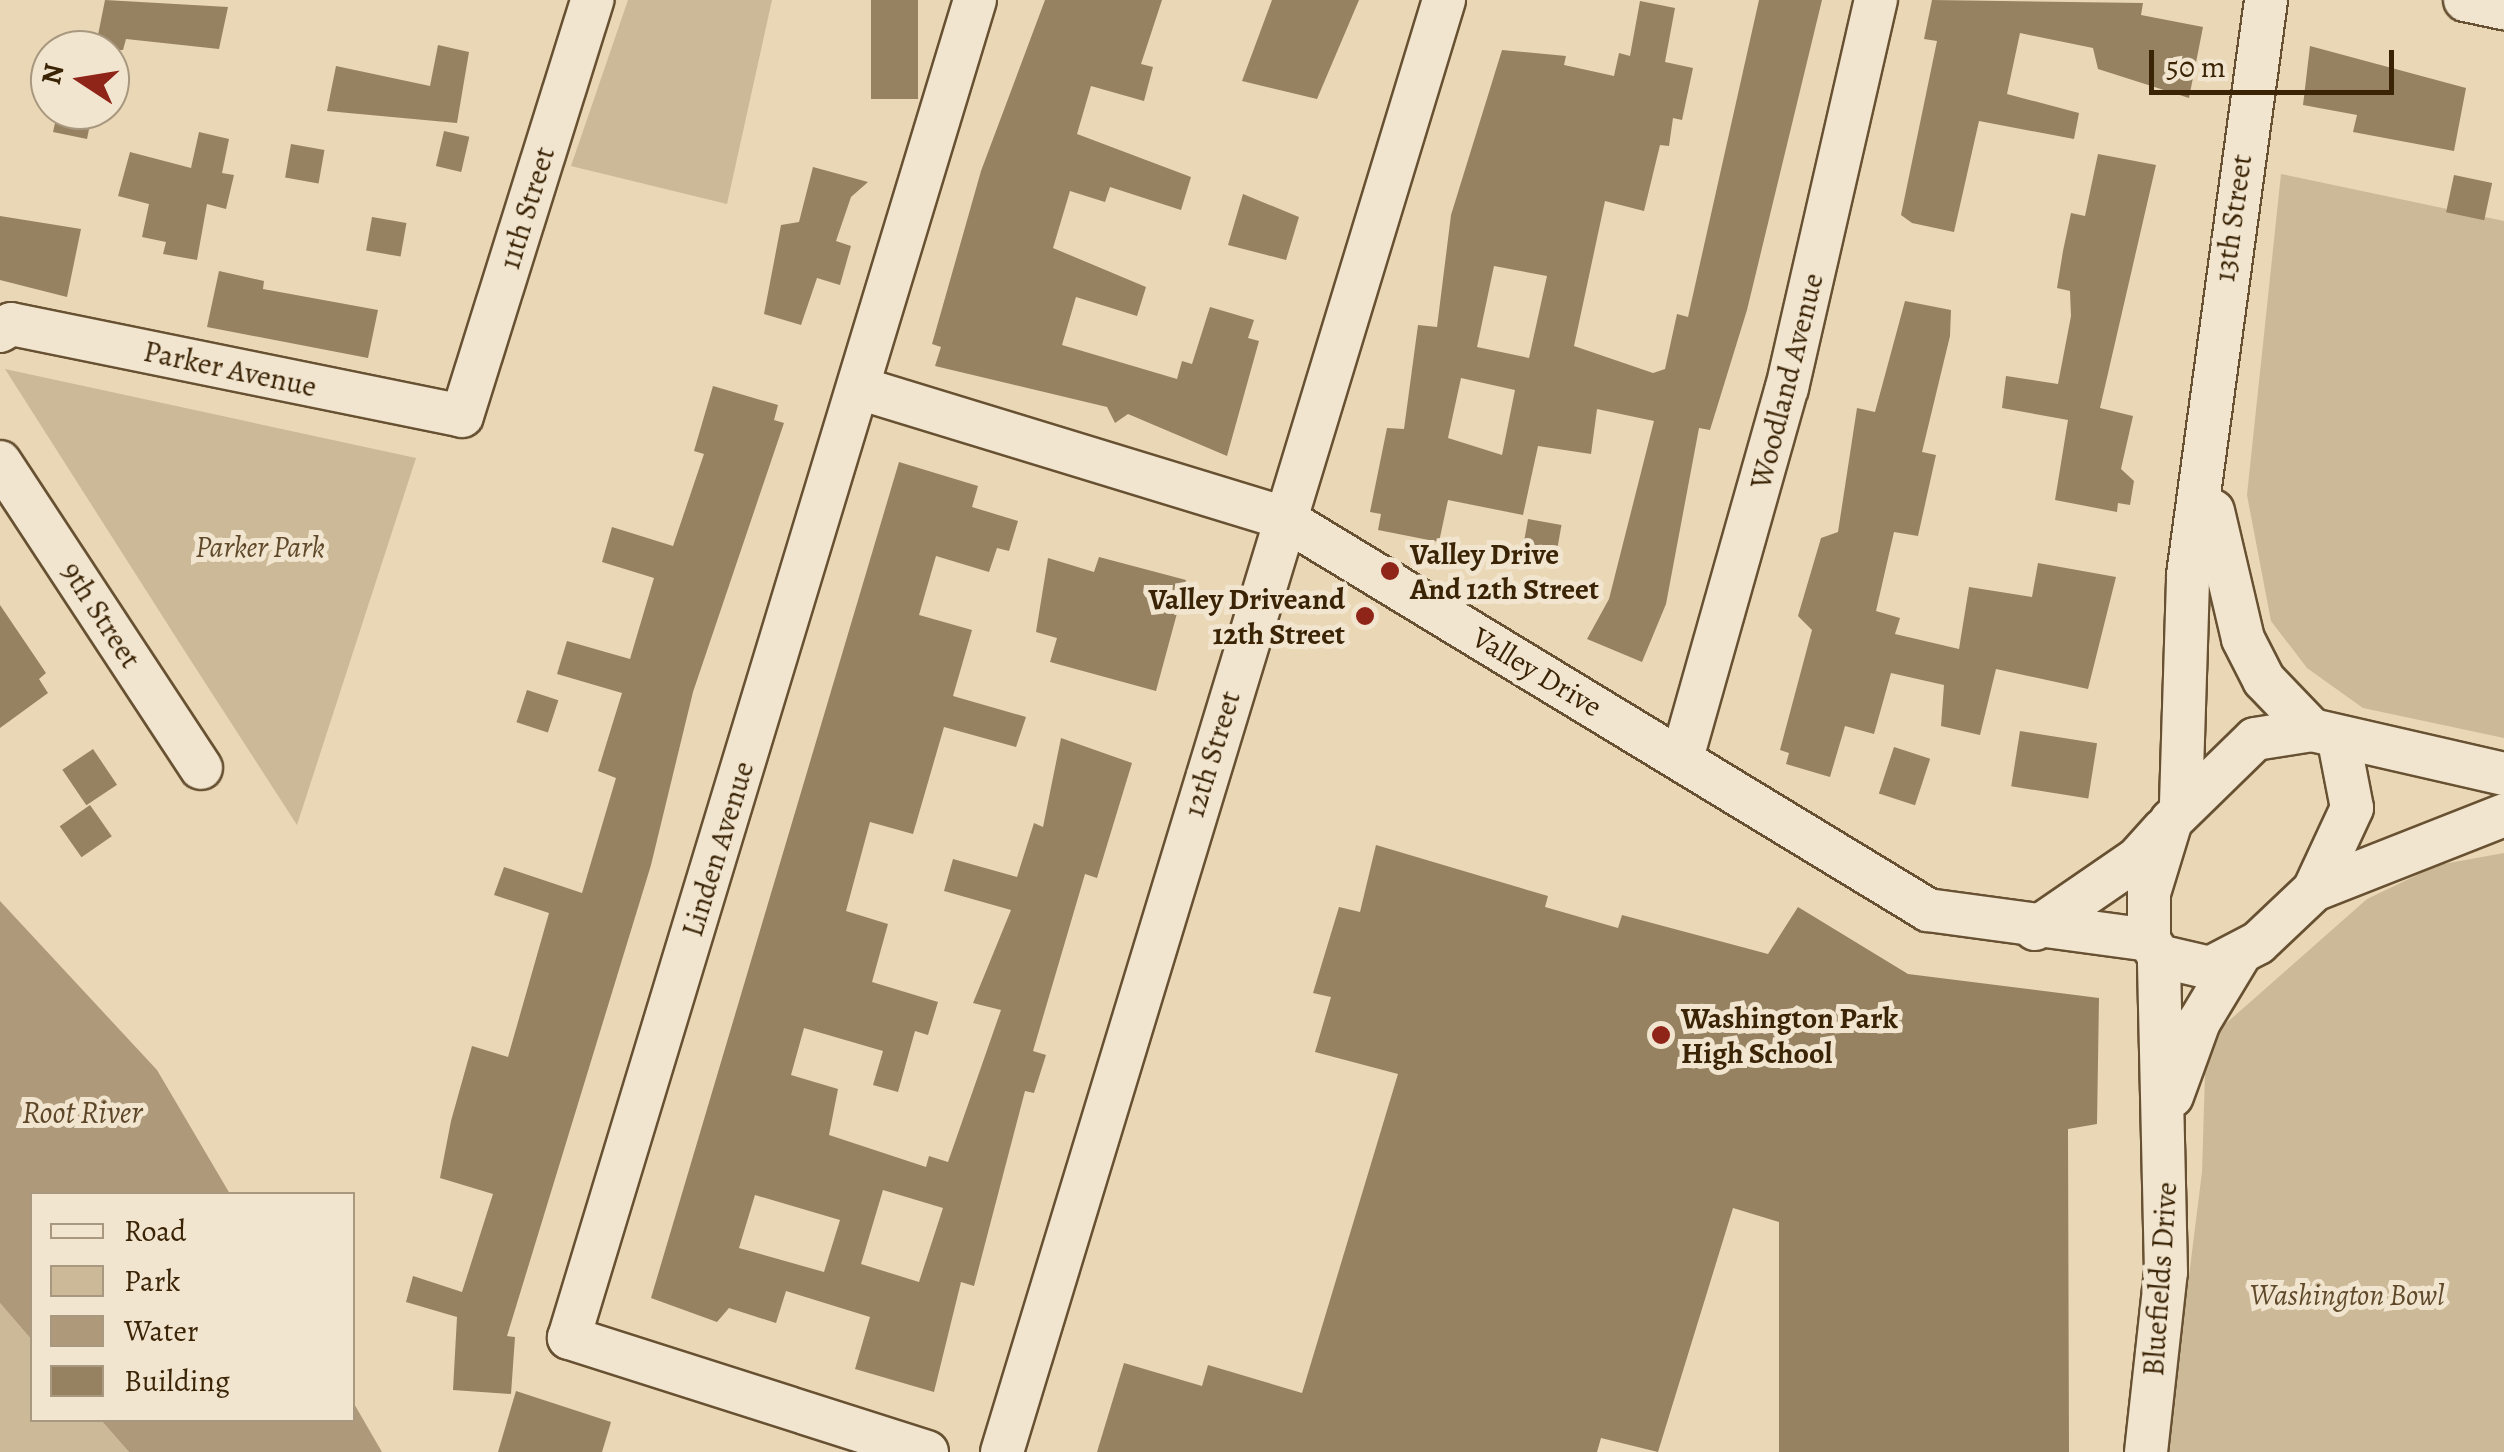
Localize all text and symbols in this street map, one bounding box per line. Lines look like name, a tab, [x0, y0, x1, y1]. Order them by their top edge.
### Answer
north arrow	[30, 30, 130, 130]
scale bar	[2154, 30, 2399, 92]
text: 50 m	[2166, 47, 2226, 87]
text: N	[32, 60, 73, 88]
street label: 11th Street	[491, 142, 563, 274]
street label: 13th Street	[2206, 152, 2260, 284]
street label: Woodland Avenue	[1743, 270, 1831, 492]
street label: Parker Avenue	[140, 333, 320, 405]
park label: Parker Park	[195, 529, 325, 565]
place label: Valley Drive And 12th Street	[1410, 536, 1599, 606]
street label: 9th Street	[53, 555, 149, 675]
marker: Valley Drive And 12th Street	[1379, 560, 1401, 582]
place label: Valley Driveand 12th Street	[1148, 581, 1345, 652]
marker: Valley Driveand 12th Street	[1354, 605, 1376, 627]
street label: Valley Drive	[1466, 619, 1608, 725]
street label: 12th Street	[1176, 687, 1248, 821]
street label: Linden Avenue	[674, 757, 762, 941]
place label: Washington Park High School	[1681, 1000, 1898, 1070]
marker: Washington Park High School	[1650, 1024, 1672, 1046]
water label: Root River	[22, 1093, 142, 1131]
street label: Bluefields Drive	[2135, 1181, 2185, 1377]
legend	[30, 1192, 355, 1422]
text: Road	[124, 1211, 186, 1251]
text: Park	[124, 1261, 180, 1301]
park label: Washington Bowl	[2249, 1277, 2445, 1313]
text: Water	[124, 1311, 198, 1351]
text: Building	[124, 1361, 230, 1401]

